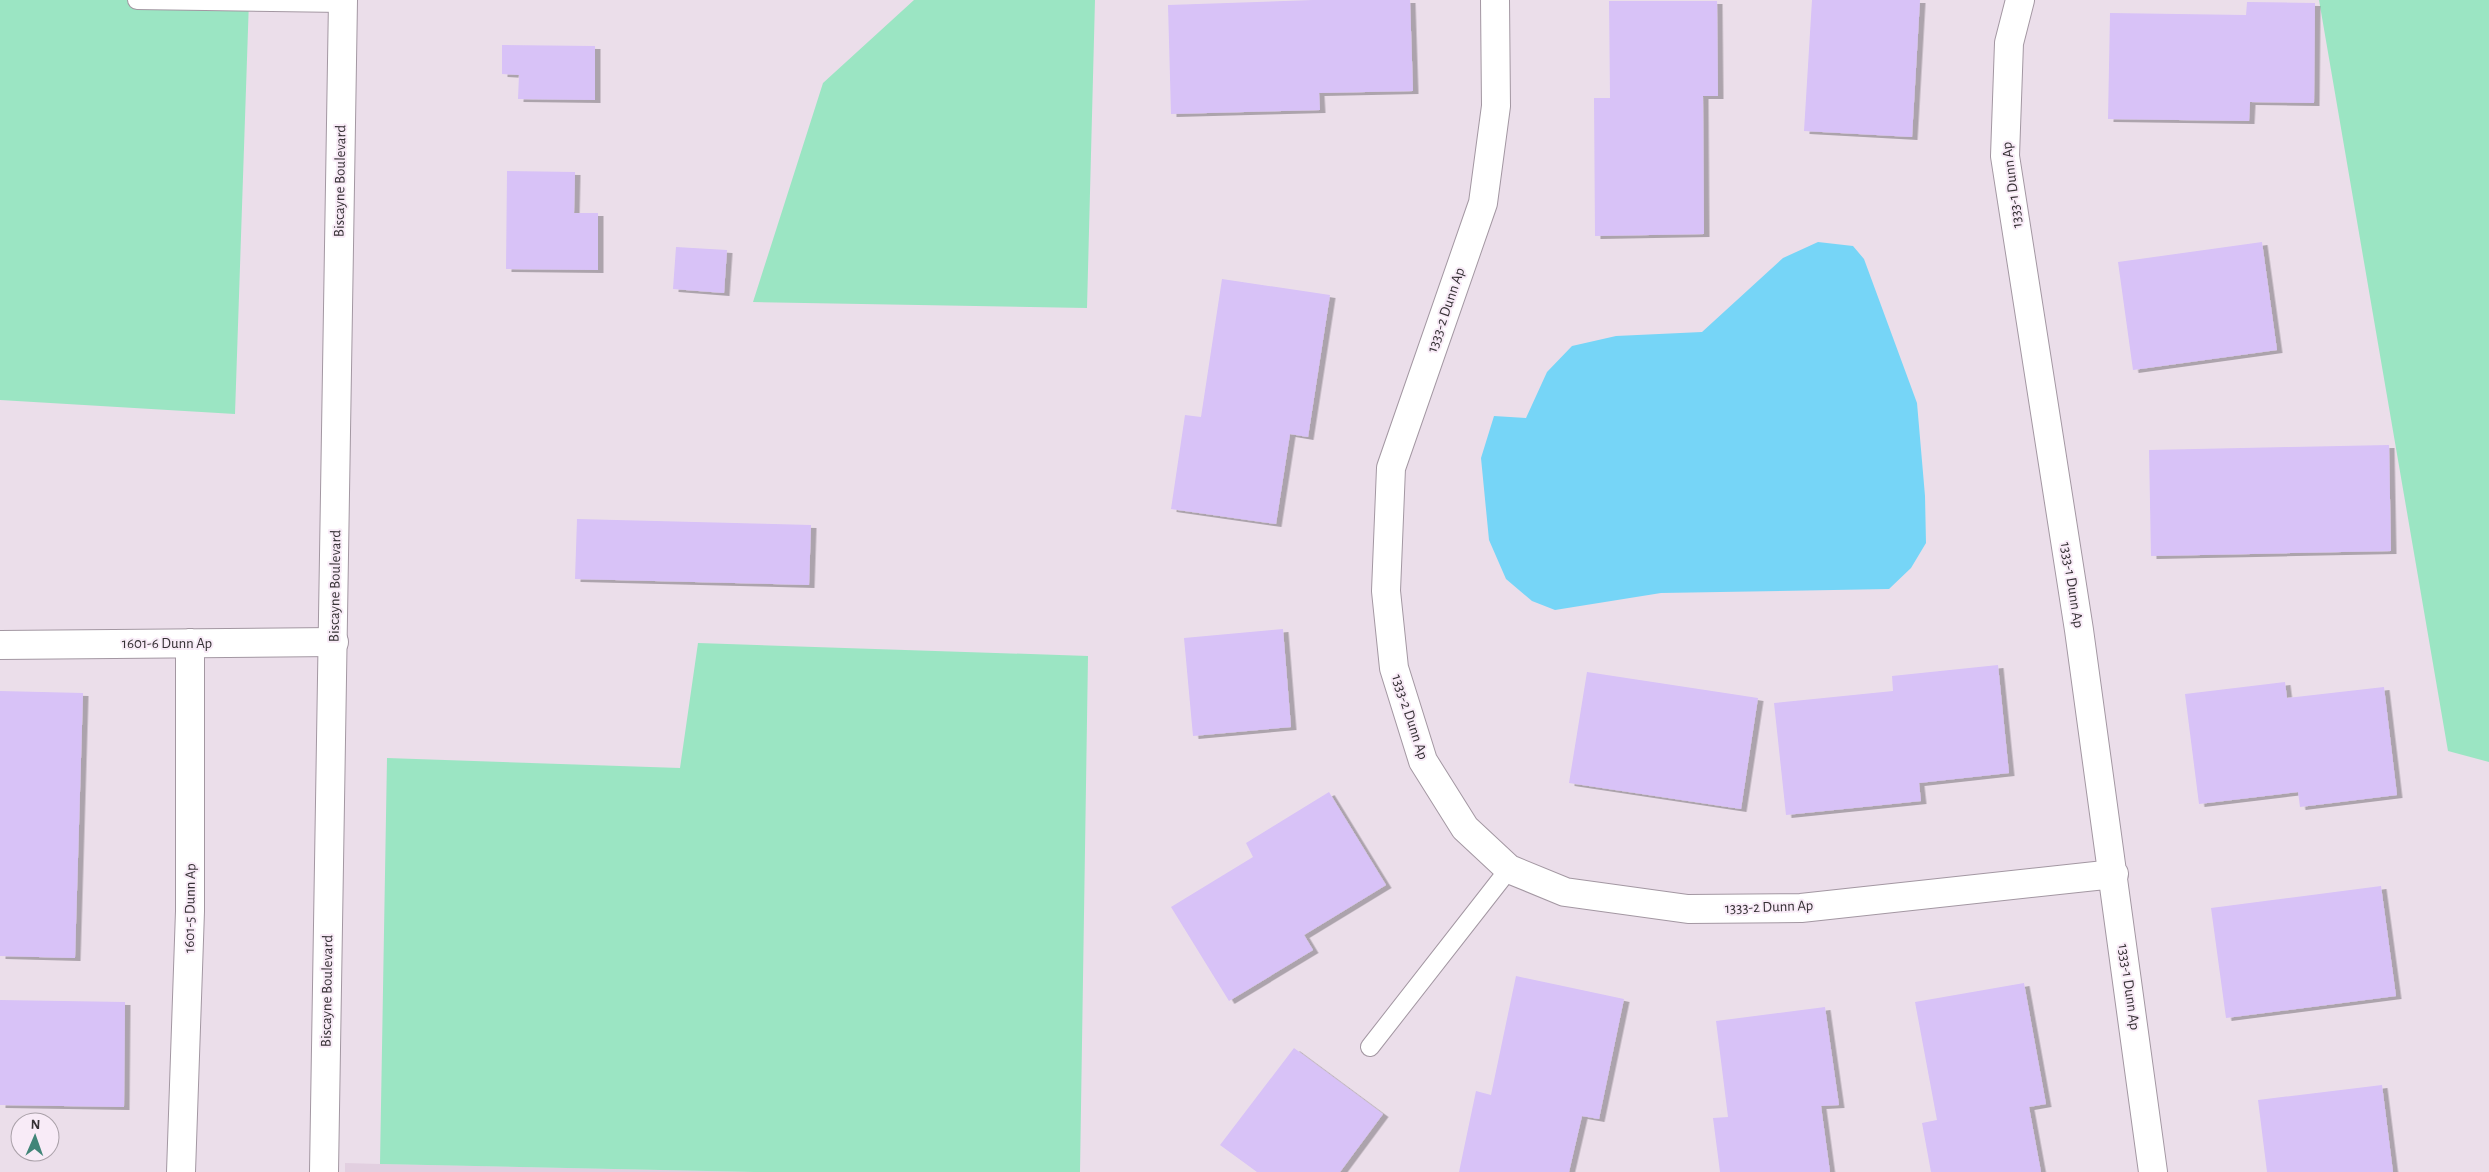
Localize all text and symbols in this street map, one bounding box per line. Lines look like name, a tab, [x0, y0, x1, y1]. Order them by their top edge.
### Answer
street label: Biscayne Boulevard	[332, 125, 348, 237]
street label: 1333-1 Dunn Ap	[1999, 141, 2025, 229]
street label: 1333-2 Dunn Ap	[1424, 266, 1468, 354]
street label: Biscayne Boulevard	[327, 530, 343, 642]
street label: 1333-1 Dunn Ap	[2058, 541, 2086, 629]
street label: 1601-6 Dunn Ap	[122, 636, 212, 651]
street label: 1333-2 Dunn Ap	[1389, 673, 1431, 761]
street label: 1601-5 Dunn Ap	[182, 863, 198, 953]
street label: 1333-2 Dunn Ap	[1724, 898, 1814, 916]
street label: Biscayne Boulevard	[319, 935, 335, 1047]
street label: 1333-1 Dunn Ap	[2116, 943, 2142, 1031]
north arrow	[10, 1112, 60, 1162]
text: N	[30, 1118, 41, 1132]

